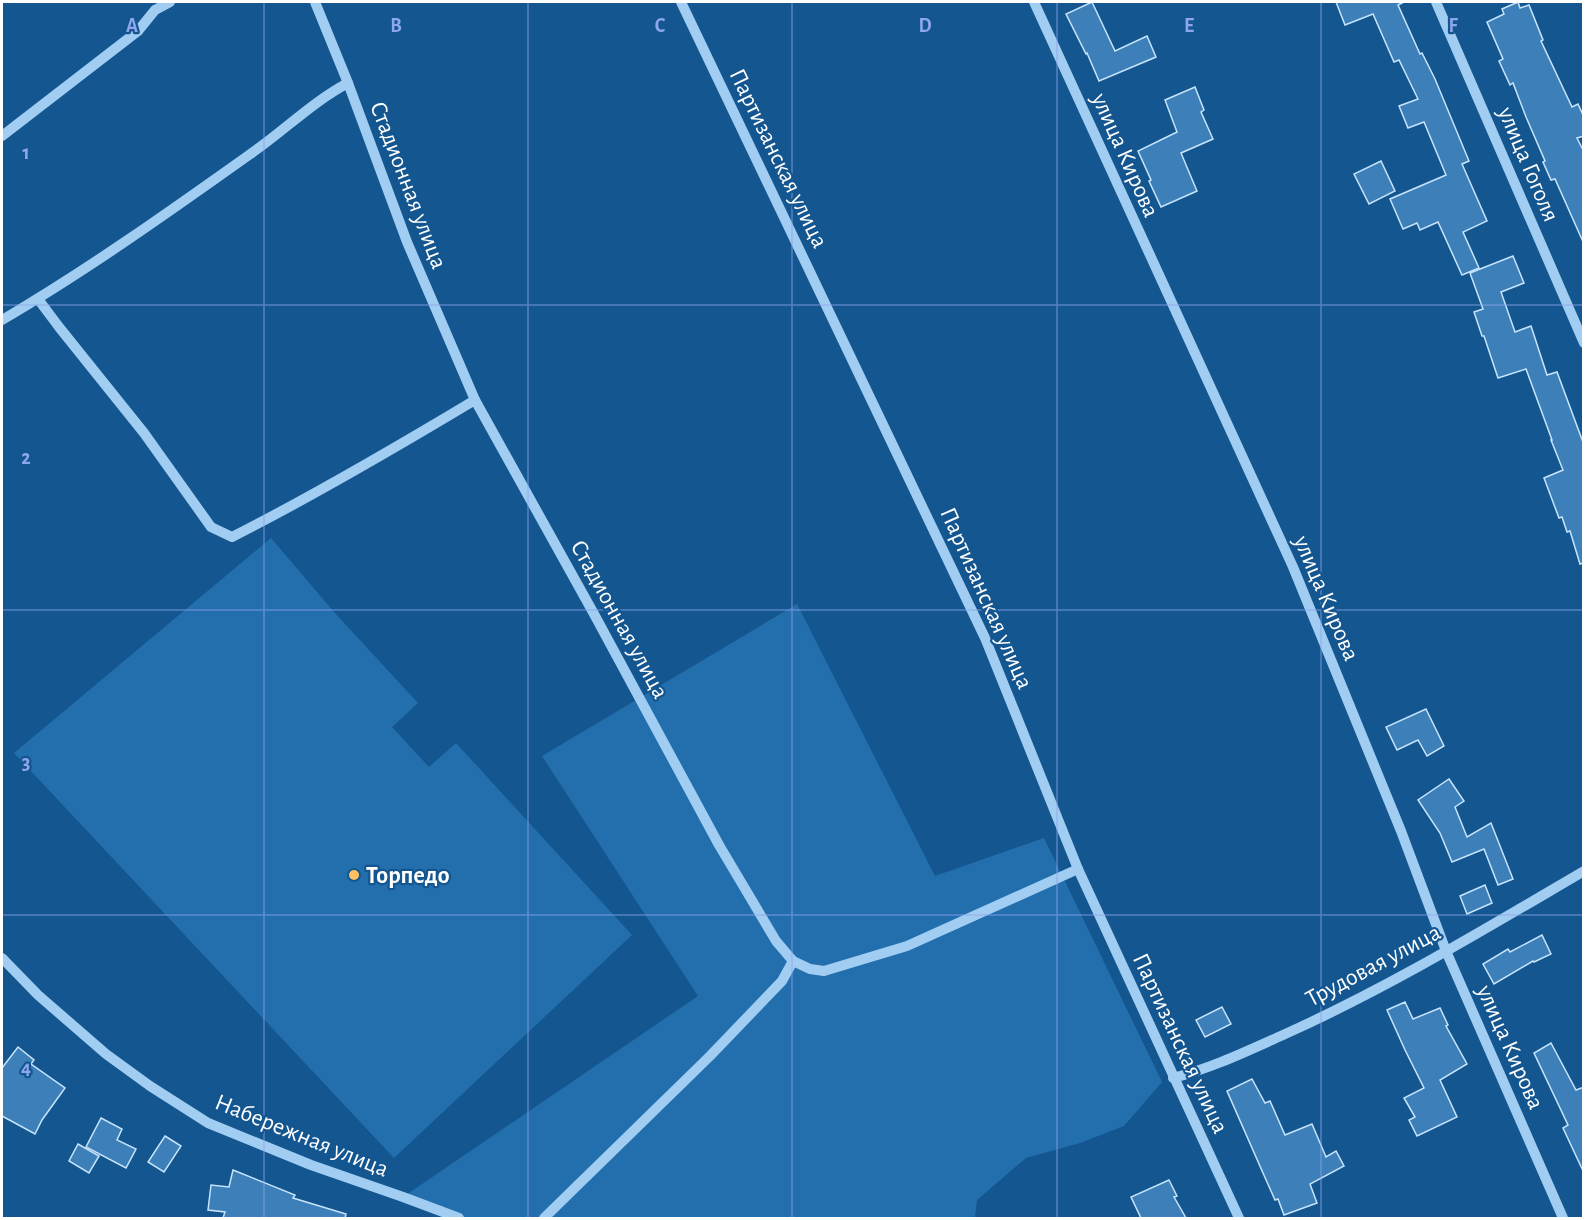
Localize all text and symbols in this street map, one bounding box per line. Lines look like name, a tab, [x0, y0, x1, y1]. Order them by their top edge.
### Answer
text: A	[126, 16, 138, 36]
text: B	[390, 16, 402, 36]
text: C	[655, 16, 666, 36]
text: D	[918, 16, 932, 36]
text: E	[1184, 16, 1194, 36]
text: F	[1448, 16, 1458, 36]
street label: Партизанская улица	[724, 65, 832, 252]
street label: улица Кирова	[1087, 89, 1163, 221]
street label: Стадионная улица	[365, 98, 451, 272]
street label: улица Гоголя	[1493, 103, 1563, 225]
text: 1	[22, 143, 30, 163]
text: 2	[21, 448, 31, 468]
street label: Партизанская улица	[935, 504, 1037, 693]
street label: улица Кирова	[1289, 531, 1363, 664]
street label: Стадионная улица	[566, 536, 673, 703]
text: 3	[22, 753, 30, 773]
place label: Торпедо	[366, 864, 450, 888]
marker: Торпедо	[347, 868, 361, 882]
street label: Трудовая улица	[1302, 920, 1445, 1011]
street label: Партизанская улица	[1128, 950, 1232, 1137]
street label: улица Кирова	[1472, 981, 1548, 1113]
text: 4	[21, 1058, 31, 1078]
street label: Набережная улица	[211, 1090, 392, 1182]

